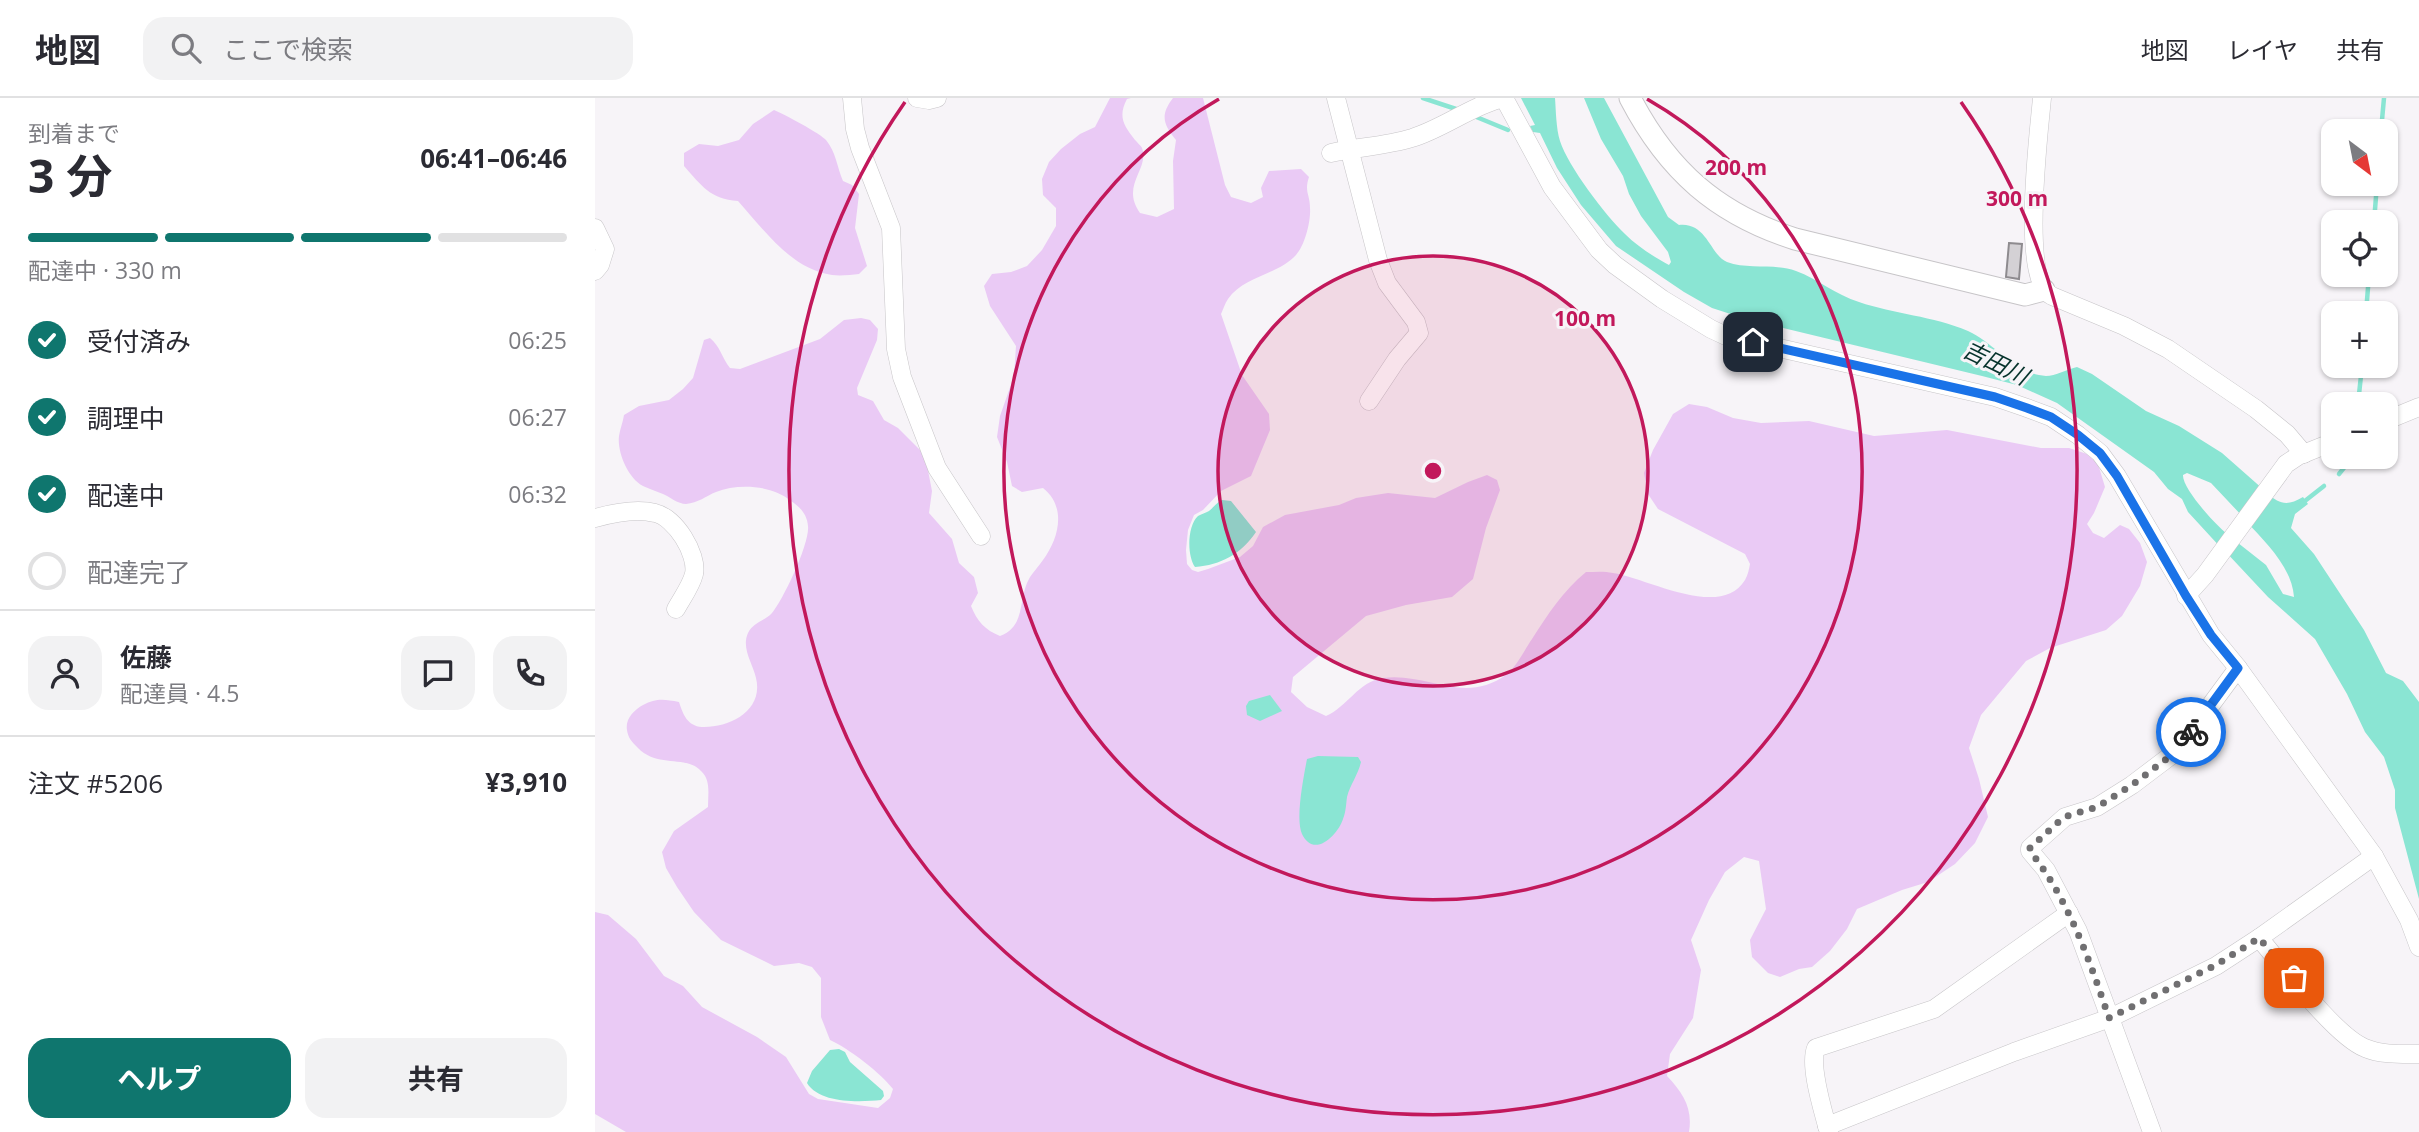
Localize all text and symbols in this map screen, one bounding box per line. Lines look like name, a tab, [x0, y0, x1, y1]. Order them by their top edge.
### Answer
search box	[143, 17, 633, 80]
text: 地図	[35, 27, 101, 72]
icon: search	[167, 29, 205, 67]
text: ここで検索	[223, 31, 353, 67]
text: 地図	[2141, 33, 2189, 66]
text: レイヤ	[2227, 33, 2298, 66]
text: 共有	[2336, 33, 2384, 66]
text: 到着まで	[28, 117, 120, 149]
north arrow	[2321, 119, 2397, 196]
map controls	[2321, 119, 2398, 469]
text: 06:41–06:46	[420, 140, 567, 176]
text: 3 分	[28, 144, 112, 206]
text: 200 m	[1705, 153, 1767, 181]
text: 300 m	[1986, 184, 2048, 212]
button: locate	[2321, 210, 2398, 287]
text: 配達中 · 330 m	[28, 254, 182, 286]
button: +	[2321, 301, 2398, 378]
text: 100 m	[1554, 304, 1616, 332]
pin	[1723, 312, 1783, 372]
icon: check	[28, 321, 66, 359]
text: 受付済み	[87, 323, 191, 359]
icon: home	[1734, 323, 1772, 361]
text: 06:25	[508, 324, 567, 356]
water label: 吉田川	[1958, 332, 2037, 393]
button: −	[2321, 392, 2398, 469]
icon: check	[28, 398, 66, 436]
text: 調理中	[87, 400, 165, 436]
text: 06:27	[508, 401, 567, 433]
centre of rings	[1421, 459, 1445, 483]
icon: check	[28, 475, 66, 513]
text: 配達中	[87, 477, 165, 513]
text: 06:32	[508, 478, 567, 510]
text: 配達完了	[87, 554, 191, 590]
button: person	[28, 636, 102, 710]
button: chat	[401, 636, 475, 710]
button: phone	[493, 636, 567, 710]
text: 佐藤	[120, 639, 172, 675]
text: 配達員 · 4.5	[120, 677, 239, 709]
courier	[2156, 697, 2226, 767]
icon: bike	[2172, 713, 2210, 751]
text: ¥3,910	[485, 764, 567, 800]
text: 注文 #5206	[28, 765, 163, 801]
pin	[2264, 948, 2324, 1008]
icon: bag	[2275, 959, 2313, 997]
button: ヘルプ	[28, 1038, 291, 1118]
button: 共有	[305, 1038, 567, 1118]

